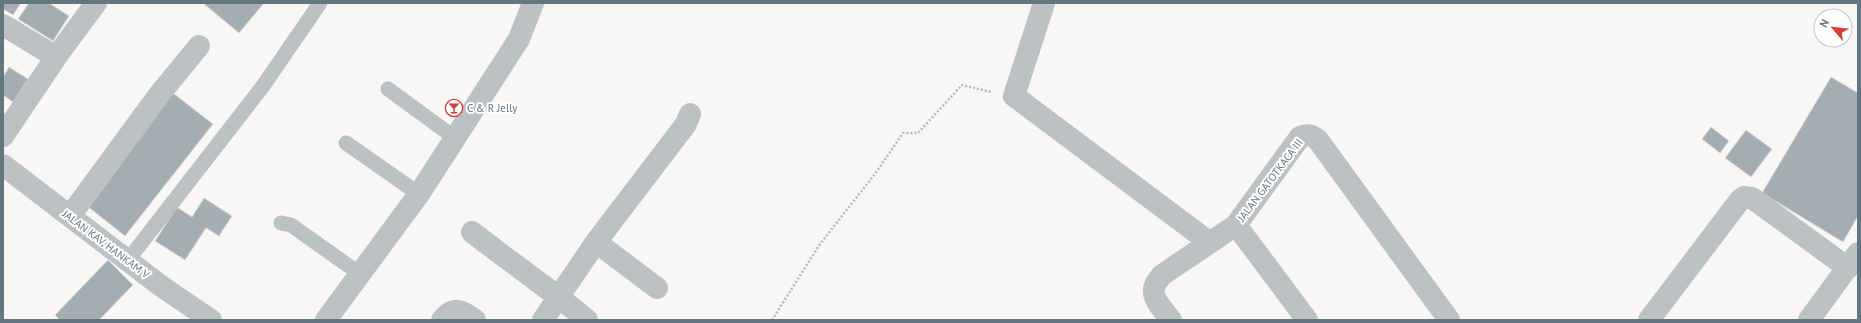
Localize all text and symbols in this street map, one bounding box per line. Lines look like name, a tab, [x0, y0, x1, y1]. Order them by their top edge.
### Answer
north arrow	[1813, 8, 1853, 48]
text: N	[1816, 17, 1832, 30]
bar icon: C & R Jelly	[444, 98, 464, 118]
place label: C & R Jelly	[467, 101, 518, 115]
street label: JALAN GATOTKACA III	[1234, 136, 1306, 225]
street label: JALAN KAV. HANKAM V	[59, 206, 153, 282]

